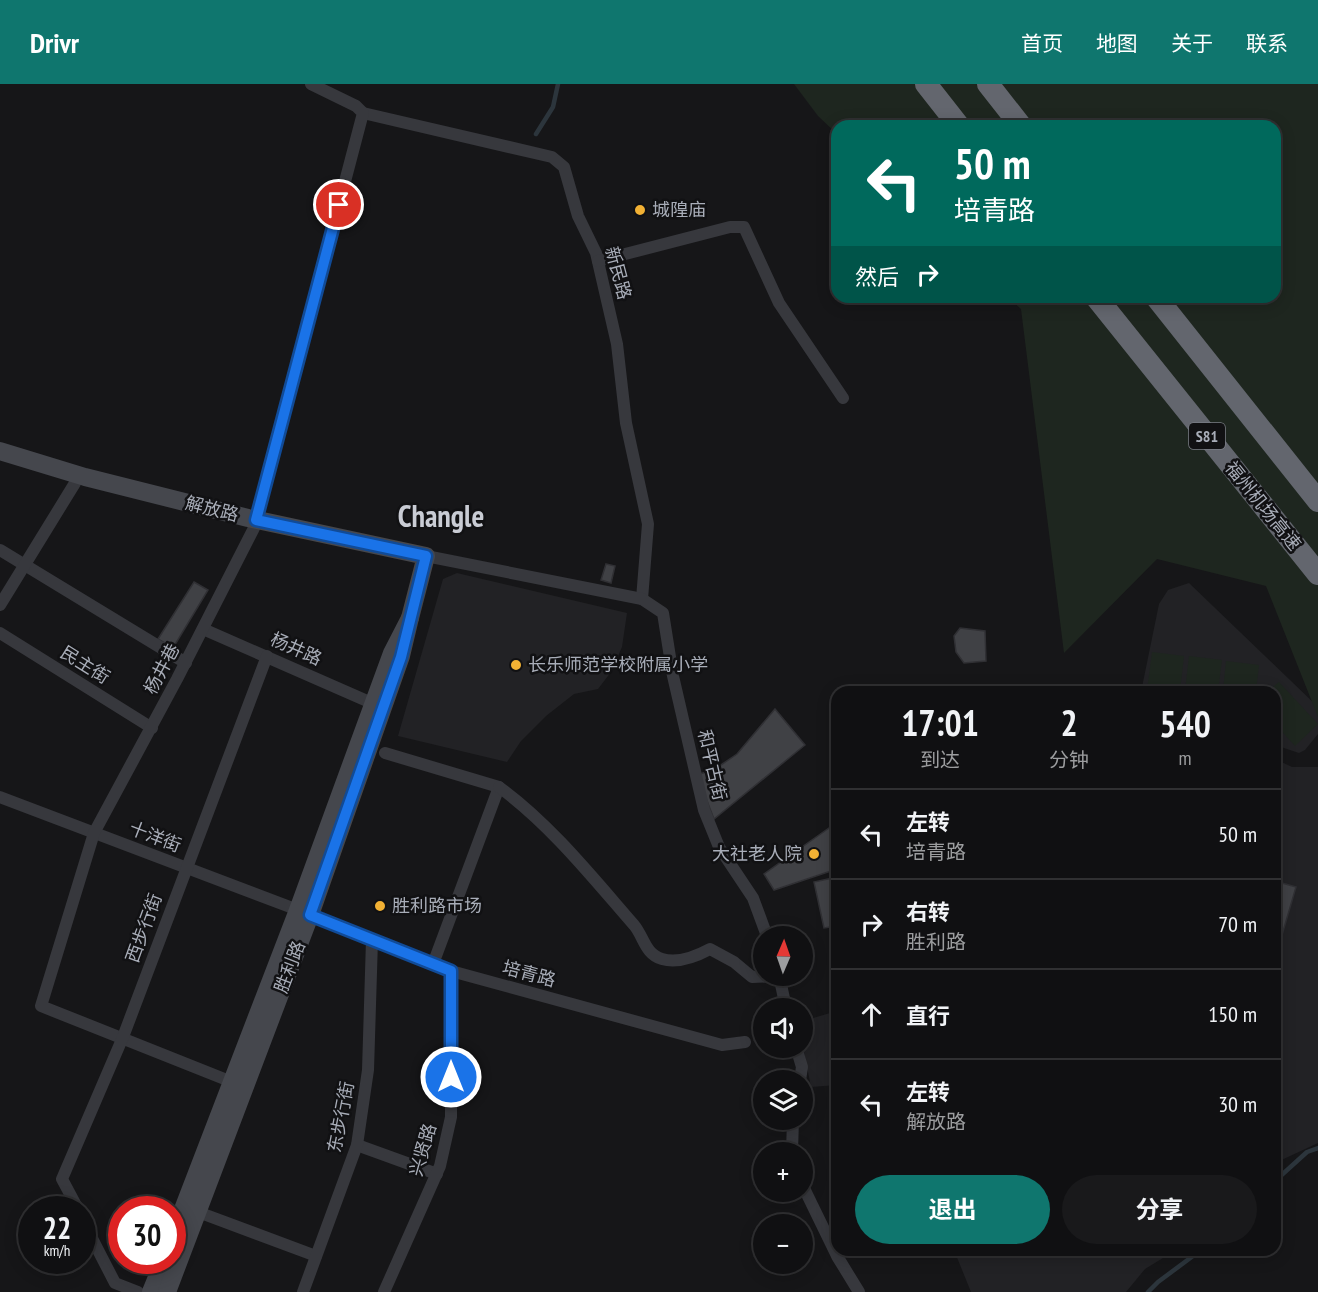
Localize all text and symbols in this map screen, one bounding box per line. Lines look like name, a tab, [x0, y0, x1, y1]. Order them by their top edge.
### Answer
text: Drivr	[30, 24, 79, 61]
text: 首页	[1021, 30, 1063, 57]
text: 地图	[1096, 30, 1138, 57]
text: 关于	[1171, 30, 1213, 57]
text: 联系	[1246, 30, 1288, 57]
text: 50 m	[954, 136, 1031, 191]
icon: left	[855, 144, 933, 222]
pin	[313, 179, 364, 230]
icon: arrive	[322, 188, 355, 221]
text: 培青路	[954, 193, 1035, 227]
place label: 城隍庙	[652, 198, 706, 221]
marker: 城隍庙	[633, 203, 647, 217]
street label: 新民路	[600, 244, 637, 302]
icon: right	[911, 258, 944, 291]
text: 然后	[855, 263, 899, 291]
road number: S81	[1189, 423, 1225, 449]
street label: 福州机场高速	[1220, 456, 1306, 555]
street label: 解放路	[183, 491, 241, 526]
district label: Changle	[398, 496, 484, 535]
street label: 杨井路	[267, 627, 326, 670]
street label: 杨井巷	[139, 640, 184, 698]
street label: 民主街	[56, 641, 114, 689]
place label: 长乐师范学校附属小学	[528, 653, 708, 676]
marker: 长乐师范学校附属小学	[509, 658, 523, 672]
text: 17:01	[901, 699, 979, 746]
text: 2	[1061, 699, 1078, 746]
text: 540	[1159, 700, 1211, 747]
street label: 和平古街	[693, 727, 732, 803]
text: m	[1179, 745, 1192, 771]
text: 到达	[920, 747, 960, 773]
text: 分钟	[1049, 747, 1089, 773]
text: 左转	[906, 808, 950, 836]
street label: 十洋街	[126, 816, 185, 857]
icon: left	[855, 818, 888, 851]
text: 50 m	[1218, 820, 1257, 848]
text: 培青路	[906, 839, 966, 865]
place label: 大社老人院	[712, 842, 802, 865]
marker: 大社老人院	[807, 847, 821, 861]
street label: 西步行街	[120, 890, 167, 966]
place label: 胜利路市场	[392, 894, 482, 917]
text: 右转	[906, 898, 950, 926]
marker: 胜利路市场	[373, 899, 387, 913]
icon: right	[855, 908, 888, 941]
text: 70 m	[1218, 910, 1257, 938]
north arrow	[753, 926, 813, 986]
map controls	[753, 926, 813, 1274]
text: 胜利路	[906, 929, 966, 955]
street label: 胜利路	[269, 937, 310, 996]
street label: 培青路	[500, 955, 558, 992]
button: sound	[753, 998, 813, 1058]
icon: ahead	[855, 998, 888, 1031]
text: 150 m	[1208, 1000, 1257, 1028]
text: 直行	[906, 1002, 950, 1030]
position arrow	[419, 1045, 483, 1109]
button: layers	[753, 1070, 813, 1130]
text: 左转	[906, 1078, 950, 1106]
street label: 东步行街	[322, 1079, 359, 1154]
icon: left	[855, 1088, 888, 1121]
text: 30 m	[1218, 1090, 1257, 1118]
text: 解放路	[906, 1109, 966, 1135]
street label: 兴贤路	[404, 1121, 441, 1179]
button: +	[753, 1142, 813, 1202]
button: 退出	[855, 1175, 1050, 1244]
button: 分享	[1062, 1175, 1257, 1244]
speed limit sign: 30	[108, 1196, 186, 1274]
text: 22	[43, 1208, 71, 1247]
button: −	[753, 1214, 813, 1274]
text: km/h	[44, 1241, 70, 1260]

